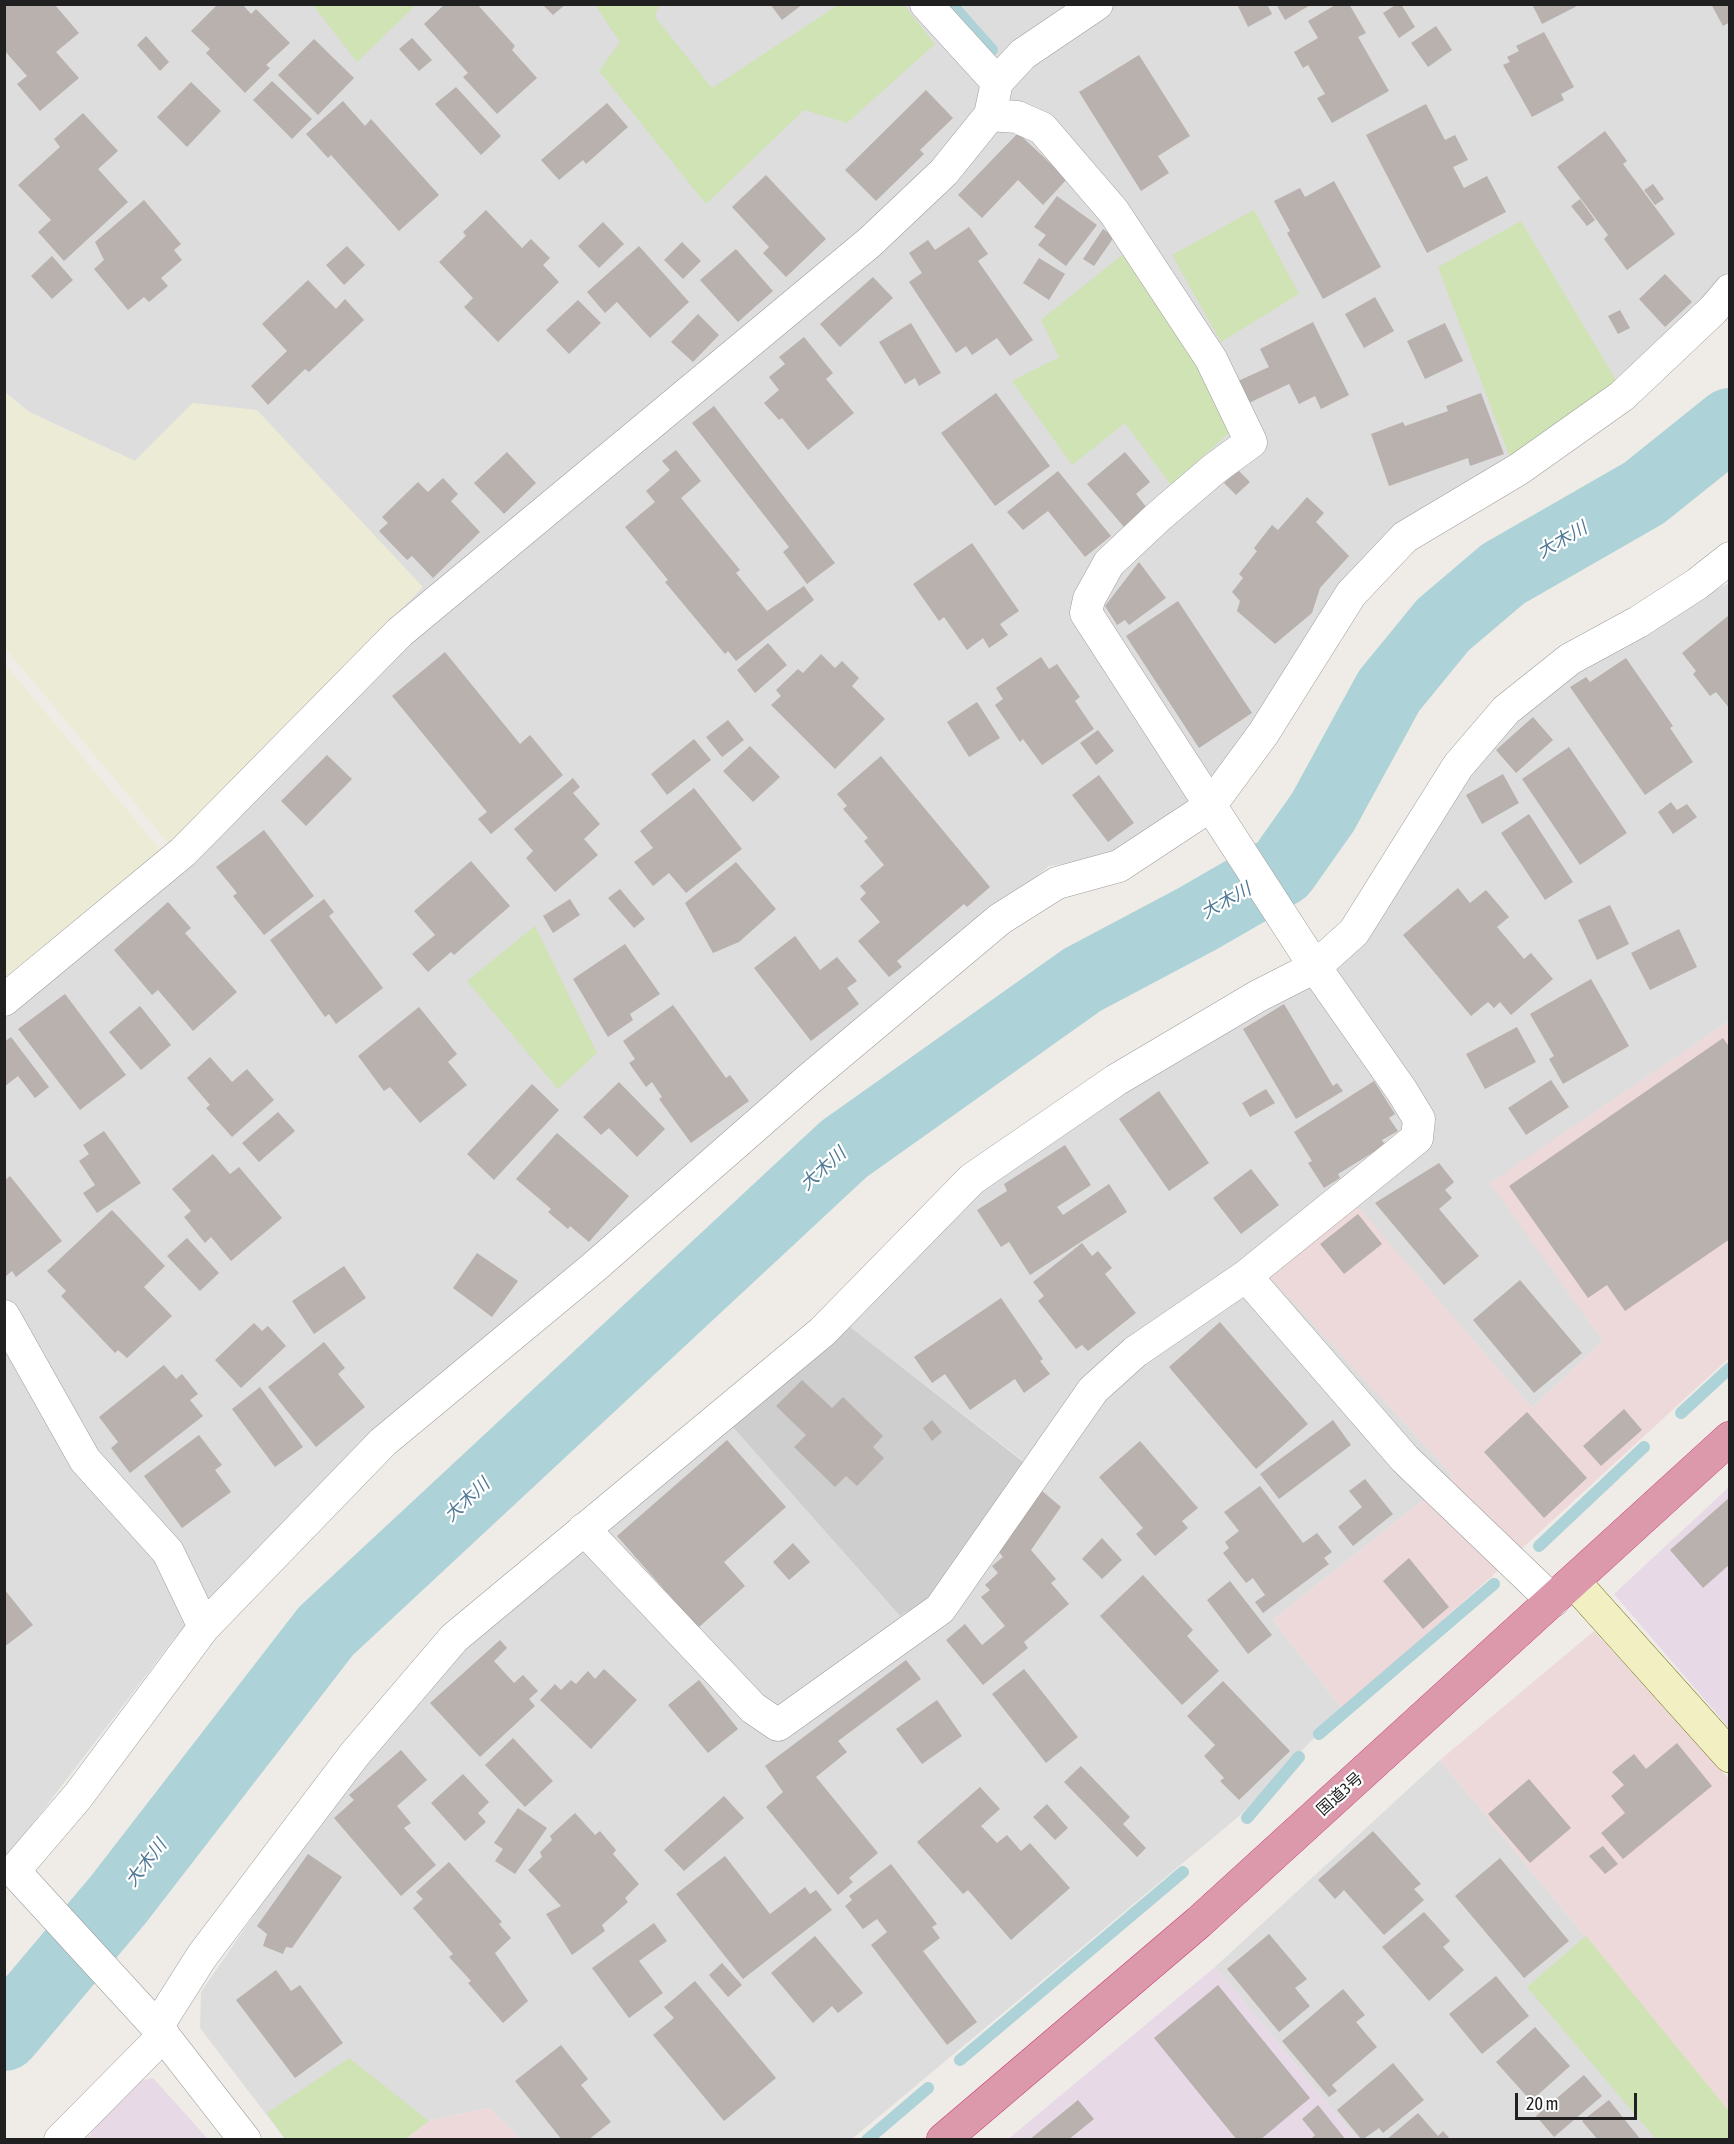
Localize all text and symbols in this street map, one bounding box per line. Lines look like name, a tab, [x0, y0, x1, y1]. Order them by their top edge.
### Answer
water label: 大木川	[1533, 517, 1591, 563]
water label: 大木川	[1197, 878, 1255, 924]
water label: 大木川	[796, 1143, 850, 1195]
water label: 大木川	[440, 1474, 494, 1526]
street label: 国道3号	[1313, 1768, 1367, 1820]
water label: 大木川	[121, 1835, 171, 1891]
scale bar	[1518, 2081, 1640, 2119]
text: 20 m	[1526, 2093, 1558, 2114]

